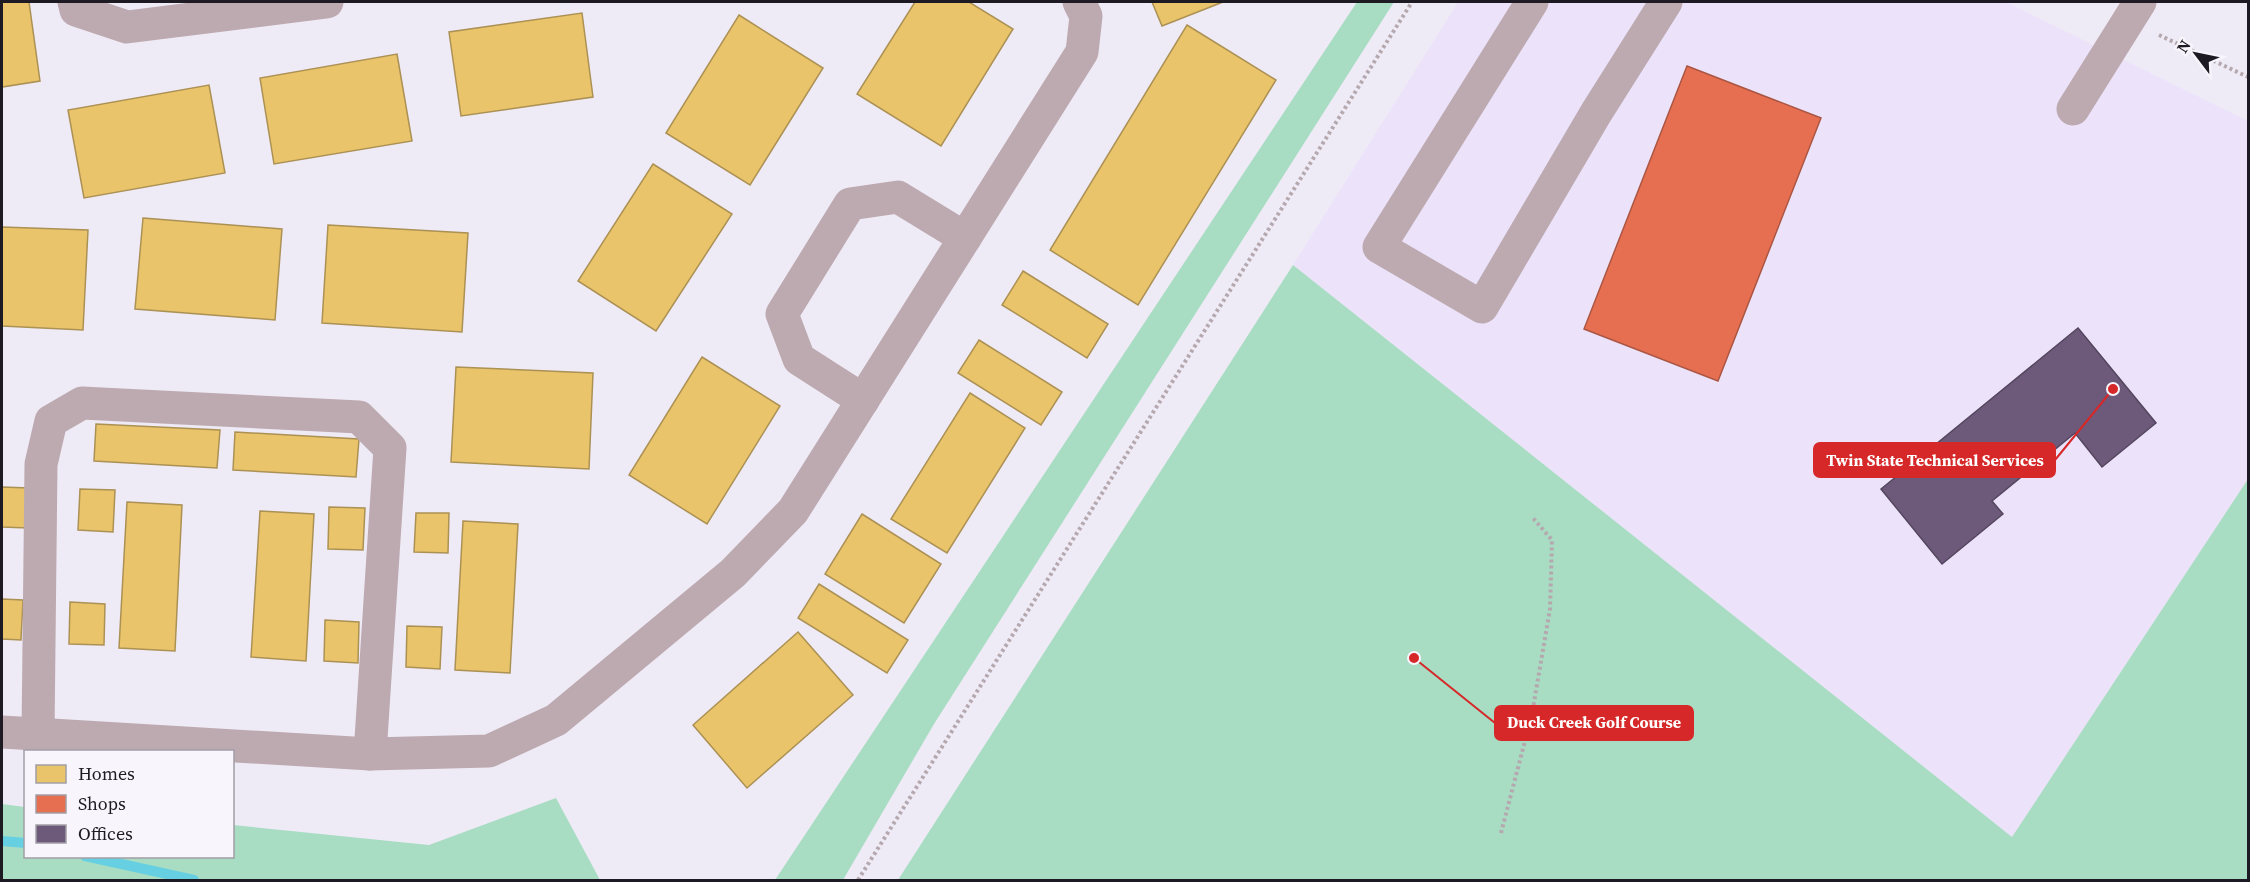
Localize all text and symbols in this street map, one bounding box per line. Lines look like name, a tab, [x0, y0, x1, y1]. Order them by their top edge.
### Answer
north arrow	[2166, 24, 2226, 84]
text: N	[2171, 35, 2196, 57]
callout: Twin State Technical Services	[1814, 443, 2055, 477]
text: Twin State Technical Services	[1826, 449, 2044, 471]
callout: Duck Creek Golf Course	[1495, 706, 1693, 740]
text: Duck Creek Golf Course	[1507, 711, 1681, 733]
legend	[24, 750, 234, 858]
text: Homes	[78, 761, 135, 786]
text: Shops	[78, 791, 126, 816]
text: Offices	[78, 821, 133, 846]

